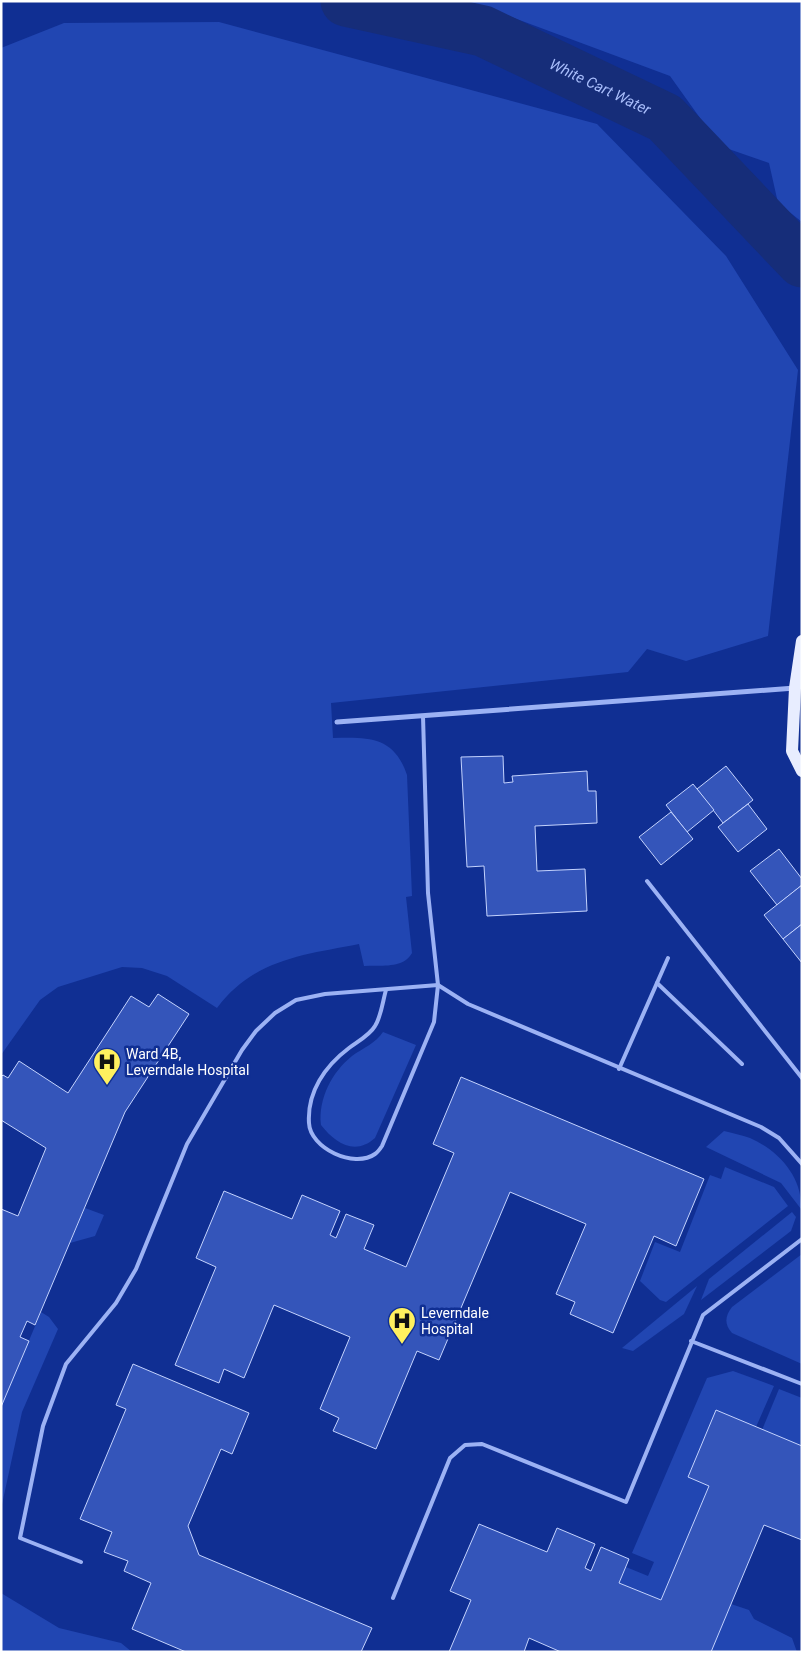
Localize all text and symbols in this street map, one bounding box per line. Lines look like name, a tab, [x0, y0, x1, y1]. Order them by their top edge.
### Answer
water label: White Cart Water	[547, 55, 654, 119]
place label: Ward 4B, Leverndale Hospital	[126, 1046, 249, 1078]
hospital icon: Ward 4B, Leverndale Hospital	[92, 1047, 122, 1086]
place label: Leverndale Hospital	[421, 1305, 489, 1337]
hospital icon: Leverndale Hospital	[387, 1306, 417, 1345]

